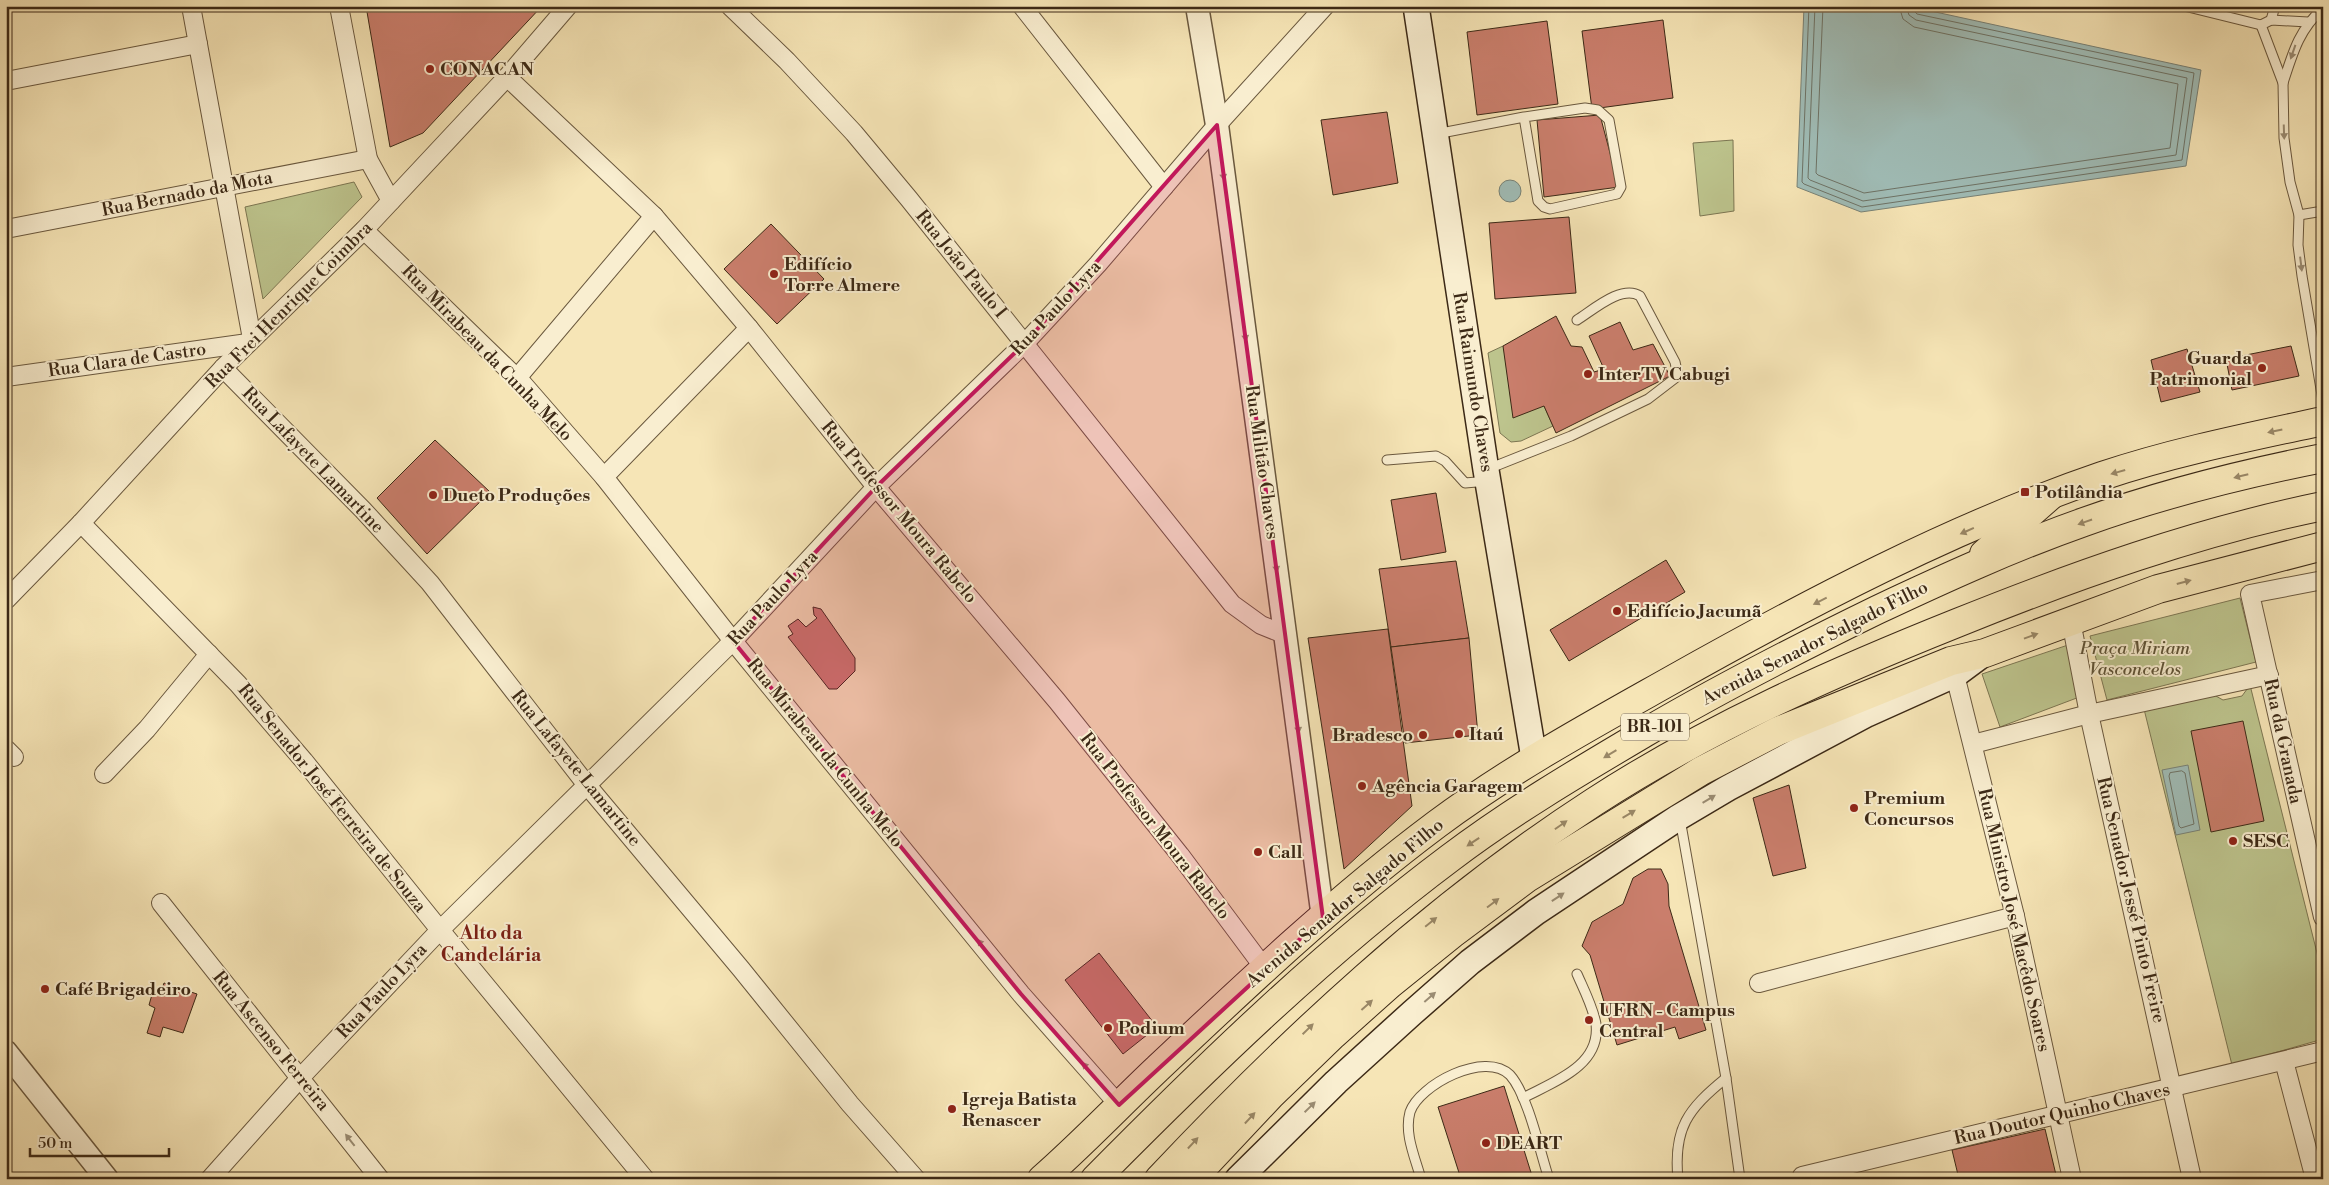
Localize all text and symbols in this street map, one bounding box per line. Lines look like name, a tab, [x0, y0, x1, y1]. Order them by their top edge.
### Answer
one-way arrow	[2289, 45, 2297, 60]
place label: CONACAN	[440, 58, 534, 81]
marker: CONACAN	[424, 63, 436, 75]
one-way arrow	[2280, 124, 2288, 140]
street label: Rua Bernado da Mota	[99, 166, 275, 222]
one-way arrow	[1219, 166, 1227, 182]
street label: Rua João Paulo I	[910, 205, 1012, 323]
street label: Rua Frei Henrique Coimbra	[201, 216, 378, 393]
place label: Edifício Torre Almere	[784, 253, 901, 297]
street label: Rua Paulo Lyra	[1006, 255, 1107, 361]
one-way arrow	[2297, 256, 2305, 272]
street label: Rua Mirabeau da Cunha Melo	[396, 260, 578, 446]
marker: Edifício Torre Almere	[768, 268, 780, 280]
street label: Rua Raimundo Chaves	[1447, 290, 1499, 474]
one-way arrow	[1241, 327, 1249, 343]
street label: Rua Clara de Castro	[46, 338, 208, 382]
place label: Guarda Patrimonial	[2150, 347, 2252, 391]
marker: Guarda Patrimonial	[2256, 362, 2268, 374]
place label: InterTV Cabugi	[1598, 363, 1730, 386]
marker: InterTV Cabugi	[1582, 368, 1594, 380]
street label: Rua Lafayete Lamartine	[237, 382, 389, 538]
street label: Rua Militão Chaves	[1240, 383, 1284, 541]
street label: Rua Professor Moura Rabelo	[816, 416, 982, 608]
one-way arrow	[2267, 427, 2283, 435]
one-way arrow	[2110, 468, 2125, 476]
one-way arrow	[2233, 472, 2249, 480]
place label: Potilândia	[2035, 481, 2123, 504]
place label: Dueto Produções	[443, 484, 591, 507]
marker: Potilândia	[2019, 486, 2031, 498]
marker: Dueto Produções	[427, 489, 439, 501]
one-way arrow	[2077, 518, 2092, 526]
one-way arrow	[1960, 527, 1974, 535]
street label: Rua Paulo Lyra	[723, 545, 824, 651]
one-way arrow	[1273, 557, 1281, 573]
street label: Avenida Senador Salgado Filho	[1697, 576, 1932, 711]
one-way arrow	[2176, 578, 2192, 586]
one-way arrow	[1813, 597, 1827, 605]
place label: Edifício Jacumã	[1627, 600, 1762, 623]
marker: Edifício Jacumã	[1611, 605, 1623, 617]
one-way arrow	[2023, 632, 2038, 639]
park label: Praça Miriam Vasconcelos	[2079, 637, 2191, 681]
street label: Rua Mirabeau da Cunha Melo	[741, 654, 909, 852]
street label: Rua da Granada	[2258, 676, 2308, 807]
street label: Rua Senador José Ferreira de Souza	[233, 679, 432, 918]
street label: Rua Lafayete Lamartine	[506, 685, 646, 851]
road number: BR-101	[1621, 714, 1689, 740]
one-way arrow	[1294, 718, 1302, 734]
place label: Itaú	[1469, 723, 1504, 746]
place label: Bradesco	[1332, 724, 1413, 747]
street label: Rua Professor Moura Rabelo	[1075, 728, 1235, 924]
marker: Itaú	[1453, 728, 1465, 740]
marker: Bradesco	[1417, 729, 1429, 741]
one-way arrow	[1603, 749, 1616, 758]
place label: Agência Garagem	[1371, 775, 1523, 798]
street label: Rua Senador Jessé Pinto Freire	[2091, 775, 2171, 1025]
marker: Agência Garagem	[1356, 780, 1368, 792]
street label: Rua Ministro José Macêdo Soares	[1972, 786, 2056, 1054]
place label: Premium Concursos	[1864, 787, 1954, 831]
one-way arrow	[1702, 795, 1715, 804]
marker: Premium Concursos	[1848, 802, 1860, 814]
one-way arrow	[1623, 810, 1636, 819]
street label: Avenida Senador Salgado Filho	[1241, 814, 1449, 993]
one-way arrow	[1554, 820, 1568, 830]
place label: SESC	[2243, 830, 2289, 853]
marker: SESC	[2227, 835, 2239, 847]
one-way arrow	[1466, 837, 1480, 847]
place label: Call	[1268, 841, 1302, 864]
marker: Call	[1252, 846, 1264, 858]
one-way arrow	[1551, 892, 1564, 902]
one-way arrow	[1486, 898, 1500, 908]
one-way arrow	[1424, 917, 1437, 928]
district label: Alto da Candelária	[441, 921, 542, 967]
street label: Rua Paulo Lyra	[332, 938, 433, 1044]
one-way arrow	[976, 939, 987, 952]
street label: Rua Ascenso Ferreira	[207, 966, 335, 1116]
place label: Café Brigadeiro	[55, 978, 191, 1001]
marker: Café Brigadeiro	[39, 983, 51, 995]
one-way arrow	[1423, 992, 1436, 1003]
one-way arrow	[1360, 999, 1372, 1011]
place label: UFRN - Campus Central	[1599, 999, 1735, 1043]
marker: UFRN - Campus Central	[1583, 1014, 1595, 1026]
place label: Podium	[1118, 1017, 1185, 1040]
marker: Podium	[1102, 1022, 1114, 1034]
one-way arrow	[1301, 1023, 1313, 1035]
one-way arrow	[1081, 1063, 1093, 1075]
street label: Rua Doutor Quinho Chaves	[1952, 1078, 2172, 1150]
place label: Igreja Batista Renascer	[962, 1088, 1077, 1132]
one-way arrow	[1304, 1102, 1316, 1114]
marker: Igreja Batista Renascer	[946, 1103, 958, 1115]
one-way arrow	[1244, 1112, 1256, 1124]
scale bar	[30, 1125, 169, 1157]
place label: DEART	[1496, 1132, 1562, 1155]
text: 50 m	[38, 1134, 72, 1153]
one-way arrow	[344, 1134, 355, 1147]
marker: DEART	[1480, 1137, 1492, 1149]
one-way arrow	[1187, 1138, 1199, 1150]

